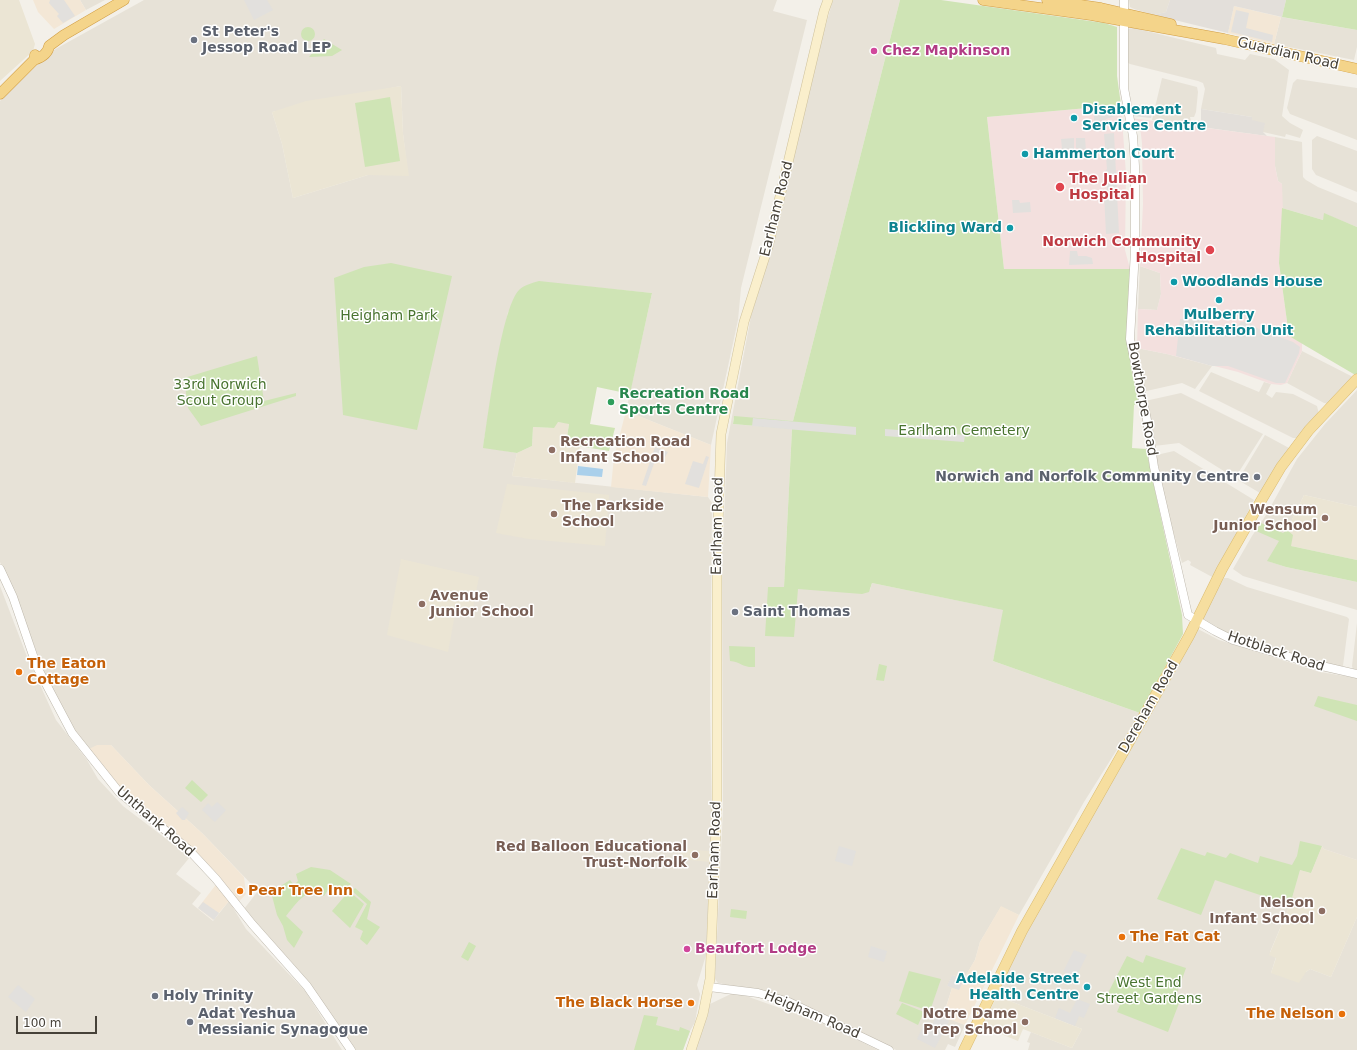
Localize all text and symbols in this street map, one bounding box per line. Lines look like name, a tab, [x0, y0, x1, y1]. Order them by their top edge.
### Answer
place label: St Peter's Jessop Road LEP	[202, 24, 331, 56]
street label: Guardian Road	[1236, 34, 1340, 74]
marker: St Peter's Jessop Road LEP	[189, 35, 199, 45]
place label: Chez Mapkinson	[882, 43, 1010, 59]
marker: Chez Mapkinson	[869, 46, 879, 56]
place label: Disablement Services Centre	[1082, 102, 1206, 134]
marker: Disablement Services Centre	[1069, 113, 1079, 123]
place label: Hammerton Court	[1033, 146, 1174, 162]
marker: Hammerton Court	[1020, 149, 1030, 159]
street label: Earlham Road	[757, 160, 797, 258]
place label: The Julian Hospital	[1069, 171, 1147, 204]
marker: The Julian Hospital	[1054, 181, 1066, 193]
place label: Blickling Ward	[888, 220, 1002, 236]
marker: Blickling Ward	[1005, 223, 1015, 233]
place label: Norwich Community Hospital	[1042, 234, 1201, 266]
marker: Norwich Community Hospital	[1204, 244, 1216, 256]
place label: Woodlands House	[1182, 274, 1323, 290]
marker: Woodlands House	[1169, 277, 1179, 287]
marker: Mulberry Rehabilitation Unit	[1214, 295, 1224, 305]
place label: Mulberry Rehabilitation Unit	[1144, 307, 1294, 340]
park label: Heigham Park	[340, 308, 438, 324]
street label: Bowthorpe Road	[1124, 341, 1160, 457]
park label: 33rd Norwich Scout Group	[173, 377, 267, 410]
place label: Recreation Road Sports Centre	[619, 386, 749, 418]
marker: Recreation Road Sports Centre	[606, 397, 616, 407]
park label: Earlham Cemetery	[898, 423, 1030, 439]
place label: Recreation Road Infant School	[560, 434, 690, 466]
marker: Recreation Road Infant School	[547, 445, 557, 455]
place label: Norwich and Norfolk Community Centre	[935, 469, 1249, 485]
marker: Norwich and Norfolk Community Centre	[1252, 472, 1262, 482]
street label: Earlham Road	[709, 477, 727, 575]
place label: The Parkside School	[562, 498, 664, 530]
place label: Wensum Junior School	[1213, 502, 1317, 534]
marker: The Parkside School	[549, 509, 559, 519]
marker: Wensum Junior School	[1320, 513, 1330, 523]
place label: Avenue Junior School	[430, 588, 534, 620]
marker: Avenue Junior School	[417, 599, 427, 609]
place label: Saint Thomas	[743, 604, 850, 620]
marker: Saint Thomas	[730, 607, 740, 617]
street label: Hotblack Road	[1225, 628, 1327, 676]
place label: The Eaton Cottage	[27, 656, 106, 688]
street label: Dereham Road	[1116, 658, 1182, 756]
marker: The Eaton Cottage	[14, 667, 24, 677]
street label: Unthank Road	[112, 783, 198, 861]
street label: Earlham Road	[705, 801, 725, 899]
place label: Red Balloon Educational Trust-Norfolk	[495, 839, 687, 872]
marker: Red Balloon Educational Trust-Norfolk	[690, 850, 700, 860]
place label: Pear Tree Inn	[248, 883, 353, 899]
marker: Pear Tree Inn	[235, 886, 245, 896]
place label: Nelson Infant School	[1209, 895, 1314, 928]
marker: Nelson Infant School	[1317, 906, 1327, 916]
place label: The Fat Cat	[1130, 929, 1220, 945]
marker: The Fat Cat	[1117, 932, 1127, 942]
place label: Beaufort Lodge	[695, 941, 817, 957]
marker: Beaufort Lodge	[682, 944, 692, 954]
place label: Adelaide Street Health Centre	[956, 971, 1079, 1004]
park label: West End Street Gardens	[1096, 975, 1202, 1008]
marker: Adelaide Street Health Centre	[1082, 982, 1092, 992]
street label: Heigham Road	[762, 987, 862, 1043]
place label: Holy Trinity	[163, 988, 253, 1004]
marker: Holy Trinity	[150, 991, 160, 1001]
place label: The Black Horse	[556, 995, 683, 1011]
marker: The Black Horse	[686, 998, 696, 1008]
place label: Adat Yeshua Messianic Synagogue	[198, 1006, 368, 1038]
place label: Notre Dame Prep School	[923, 1006, 1017, 1038]
place label: The Nelson	[1246, 1006, 1334, 1022]
scale bar	[18, 1008, 99, 1034]
marker: The Nelson	[1337, 1009, 1347, 1019]
text: 100 m	[23, 1016, 61, 1030]
marker: Adat Yeshua Messianic Synagogue	[185, 1017, 195, 1027]
marker: Notre Dame Prep School	[1020, 1017, 1030, 1027]

